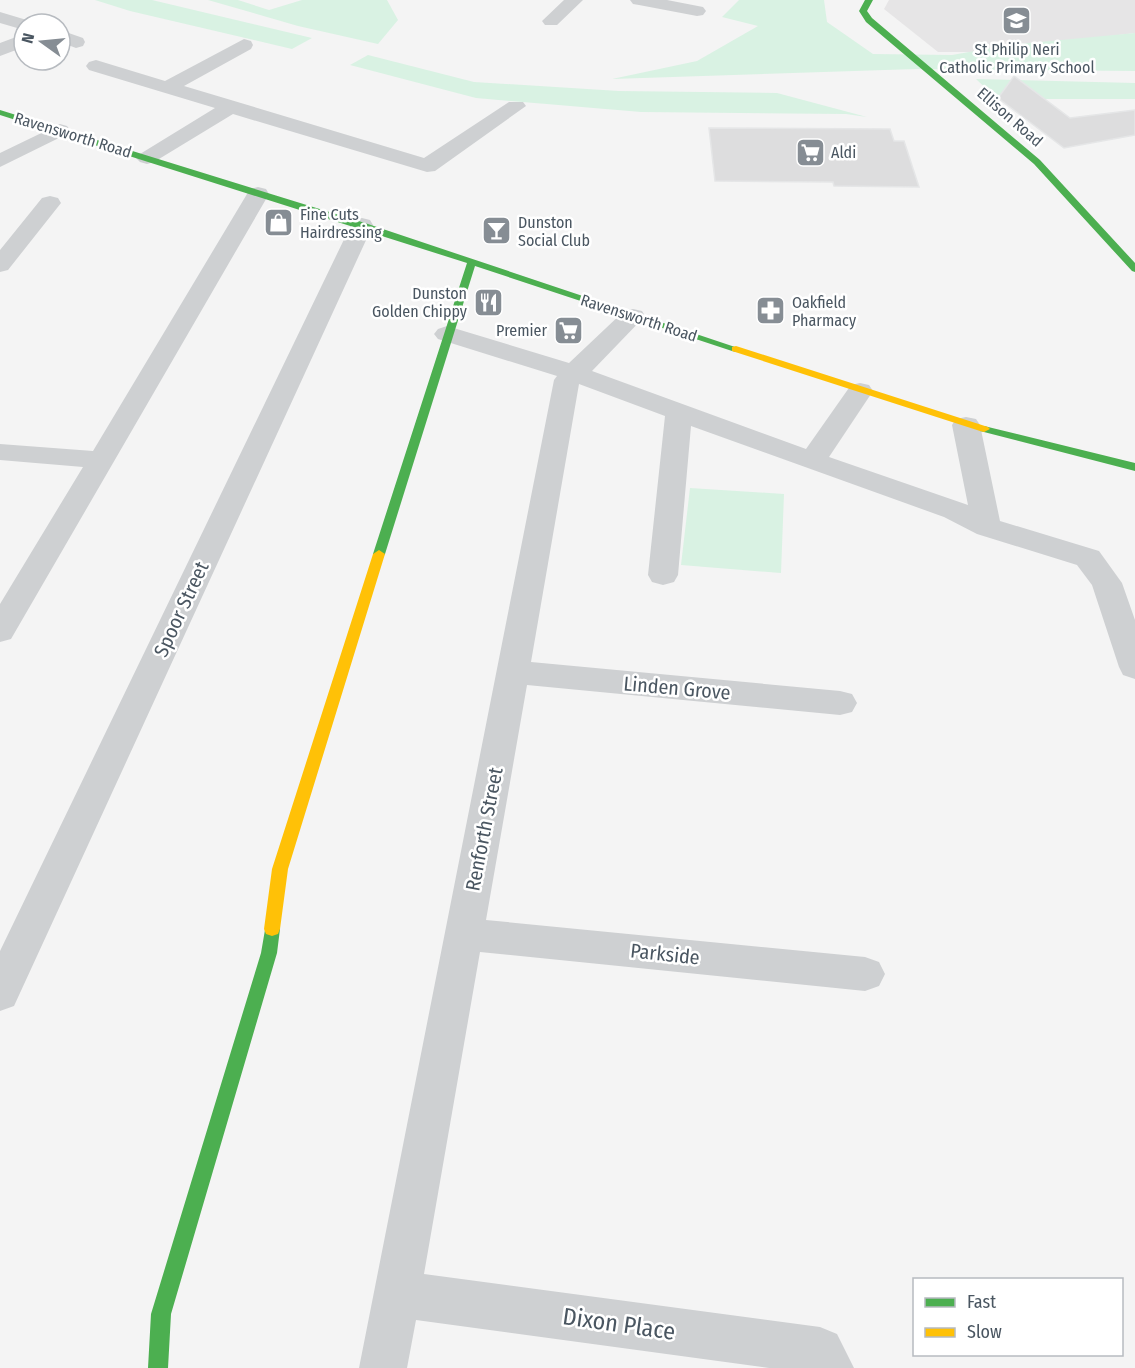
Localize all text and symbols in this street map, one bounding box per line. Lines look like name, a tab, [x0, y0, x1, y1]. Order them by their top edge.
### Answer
school or university icon: St Philip Neri Catholic Primary School	[1001, 5, 1033, 37]
north arrow	[12, 12, 72, 72]
text: N	[18, 31, 38, 45]
place label: St Philip Neri Catholic Primary School	[939, 40, 1095, 77]
street label: Ellison Road	[973, 83, 1047, 151]
street label: Ravensworth Road	[12, 108, 134, 162]
supermarket icon: Aldi	[794, 136, 826, 168]
place label: Aldi	[831, 143, 856, 162]
place label: Fine Cuts Hairdressing	[300, 205, 382, 242]
shop icon: Fine Cuts Hairdressing	[263, 207, 295, 239]
place label: Dunston Social Club	[518, 213, 590, 250]
bar icon: Dunston Social Club	[481, 215, 513, 247]
place label: Dunston Golden Chippy	[372, 284, 468, 321]
restaurant icon: Dunston Golden Chippy	[472, 286, 504, 318]
street label: Ravensworth Road	[578, 290, 700, 346]
place label: Oakfield Pharmacy	[792, 293, 857, 330]
pharmacy icon: Oakfield Pharmacy	[755, 295, 787, 327]
supermarket icon: Premier	[552, 314, 584, 346]
place label: Premier	[496, 321, 547, 340]
street label: Spoor Street	[148, 557, 214, 661]
street label: Linden Grove	[623, 671, 731, 705]
street label: Renforth Street	[460, 765, 508, 893]
street label: Parkside	[629, 938, 701, 970]
legend	[913, 1278, 1123, 1356]
text: Fast	[967, 1291, 996, 1313]
street label: Dixon Place	[561, 1302, 677, 1346]
text: Slow	[967, 1321, 1002, 1343]

